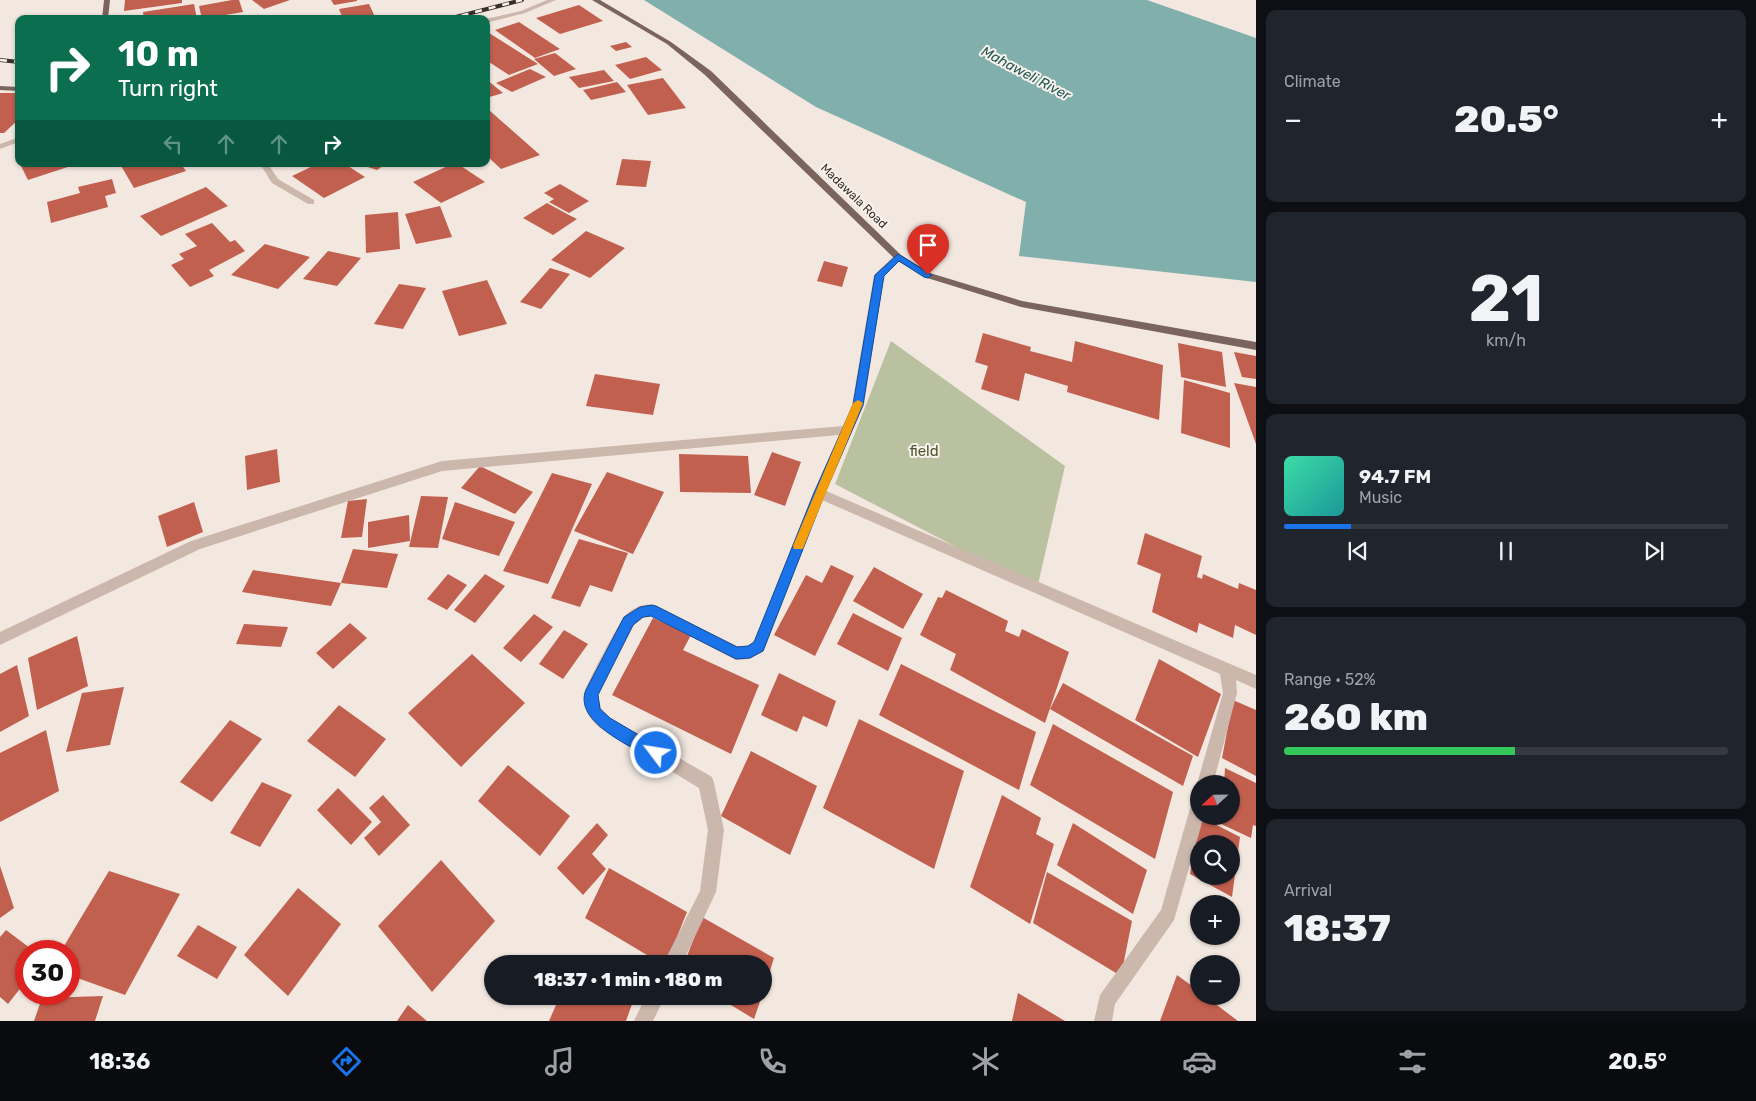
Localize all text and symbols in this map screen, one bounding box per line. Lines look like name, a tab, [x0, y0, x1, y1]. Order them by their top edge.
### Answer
text: 10 m	[118, 33, 199, 75]
icon: right	[35, 35, 100, 100]
water label: Mahaweli River	[978, 43, 1074, 104]
text: Climate	[1284, 72, 1341, 91]
text: Turn right	[118, 75, 218, 102]
text: 20.5°	[1454, 96, 1559, 142]
text: −	[1284, 103, 1302, 136]
text: +	[1711, 103, 1728, 136]
icon: left	[159, 130, 187, 158]
icon: ahead	[212, 130, 240, 158]
icon: ahead	[265, 130, 293, 158]
icon: right	[318, 130, 346, 158]
street label: Madawala Road	[818, 161, 890, 231]
pin	[907, 224, 949, 275]
icon: arrive	[914, 231, 942, 259]
text: 21	[1469, 260, 1543, 337]
text: km/h	[1486, 331, 1526, 350]
park label: field	[909, 442, 939, 460]
text: 94.7 FM	[1359, 465, 1431, 488]
text: Music	[1359, 488, 1402, 507]
icon: previous	[1344, 537, 1372, 565]
icon: pause	[1492, 537, 1520, 565]
icon: next	[1640, 537, 1668, 565]
text: Range · 52%	[1284, 670, 1376, 689]
text: 260 km	[1284, 694, 1428, 740]
position arrow	[629, 726, 681, 778]
north arrow	[1190, 775, 1240, 825]
map controls	[1190, 775, 1240, 1005]
button: search	[1190, 835, 1240, 885]
text: Arrival	[1284, 881, 1332, 900]
button: +	[1190, 895, 1240, 945]
text: 18:37	[1284, 905, 1391, 951]
speed limit sign: 30	[15, 940, 80, 1005]
button: −	[1190, 955, 1240, 1005]
text: 18:37 · 1 min · 180 m	[534, 968, 722, 991]
icon: directions	[329, 1044, 364, 1079]
icon: music	[542, 1044, 577, 1079]
icon: phone	[755, 1044, 790, 1079]
icon: climate	[968, 1044, 1003, 1079]
icon: car	[1182, 1044, 1217, 1079]
icon: filters	[1395, 1044, 1430, 1079]
text: 18:36	[89, 1048, 150, 1075]
text: 20.5°	[1608, 1048, 1667, 1075]

